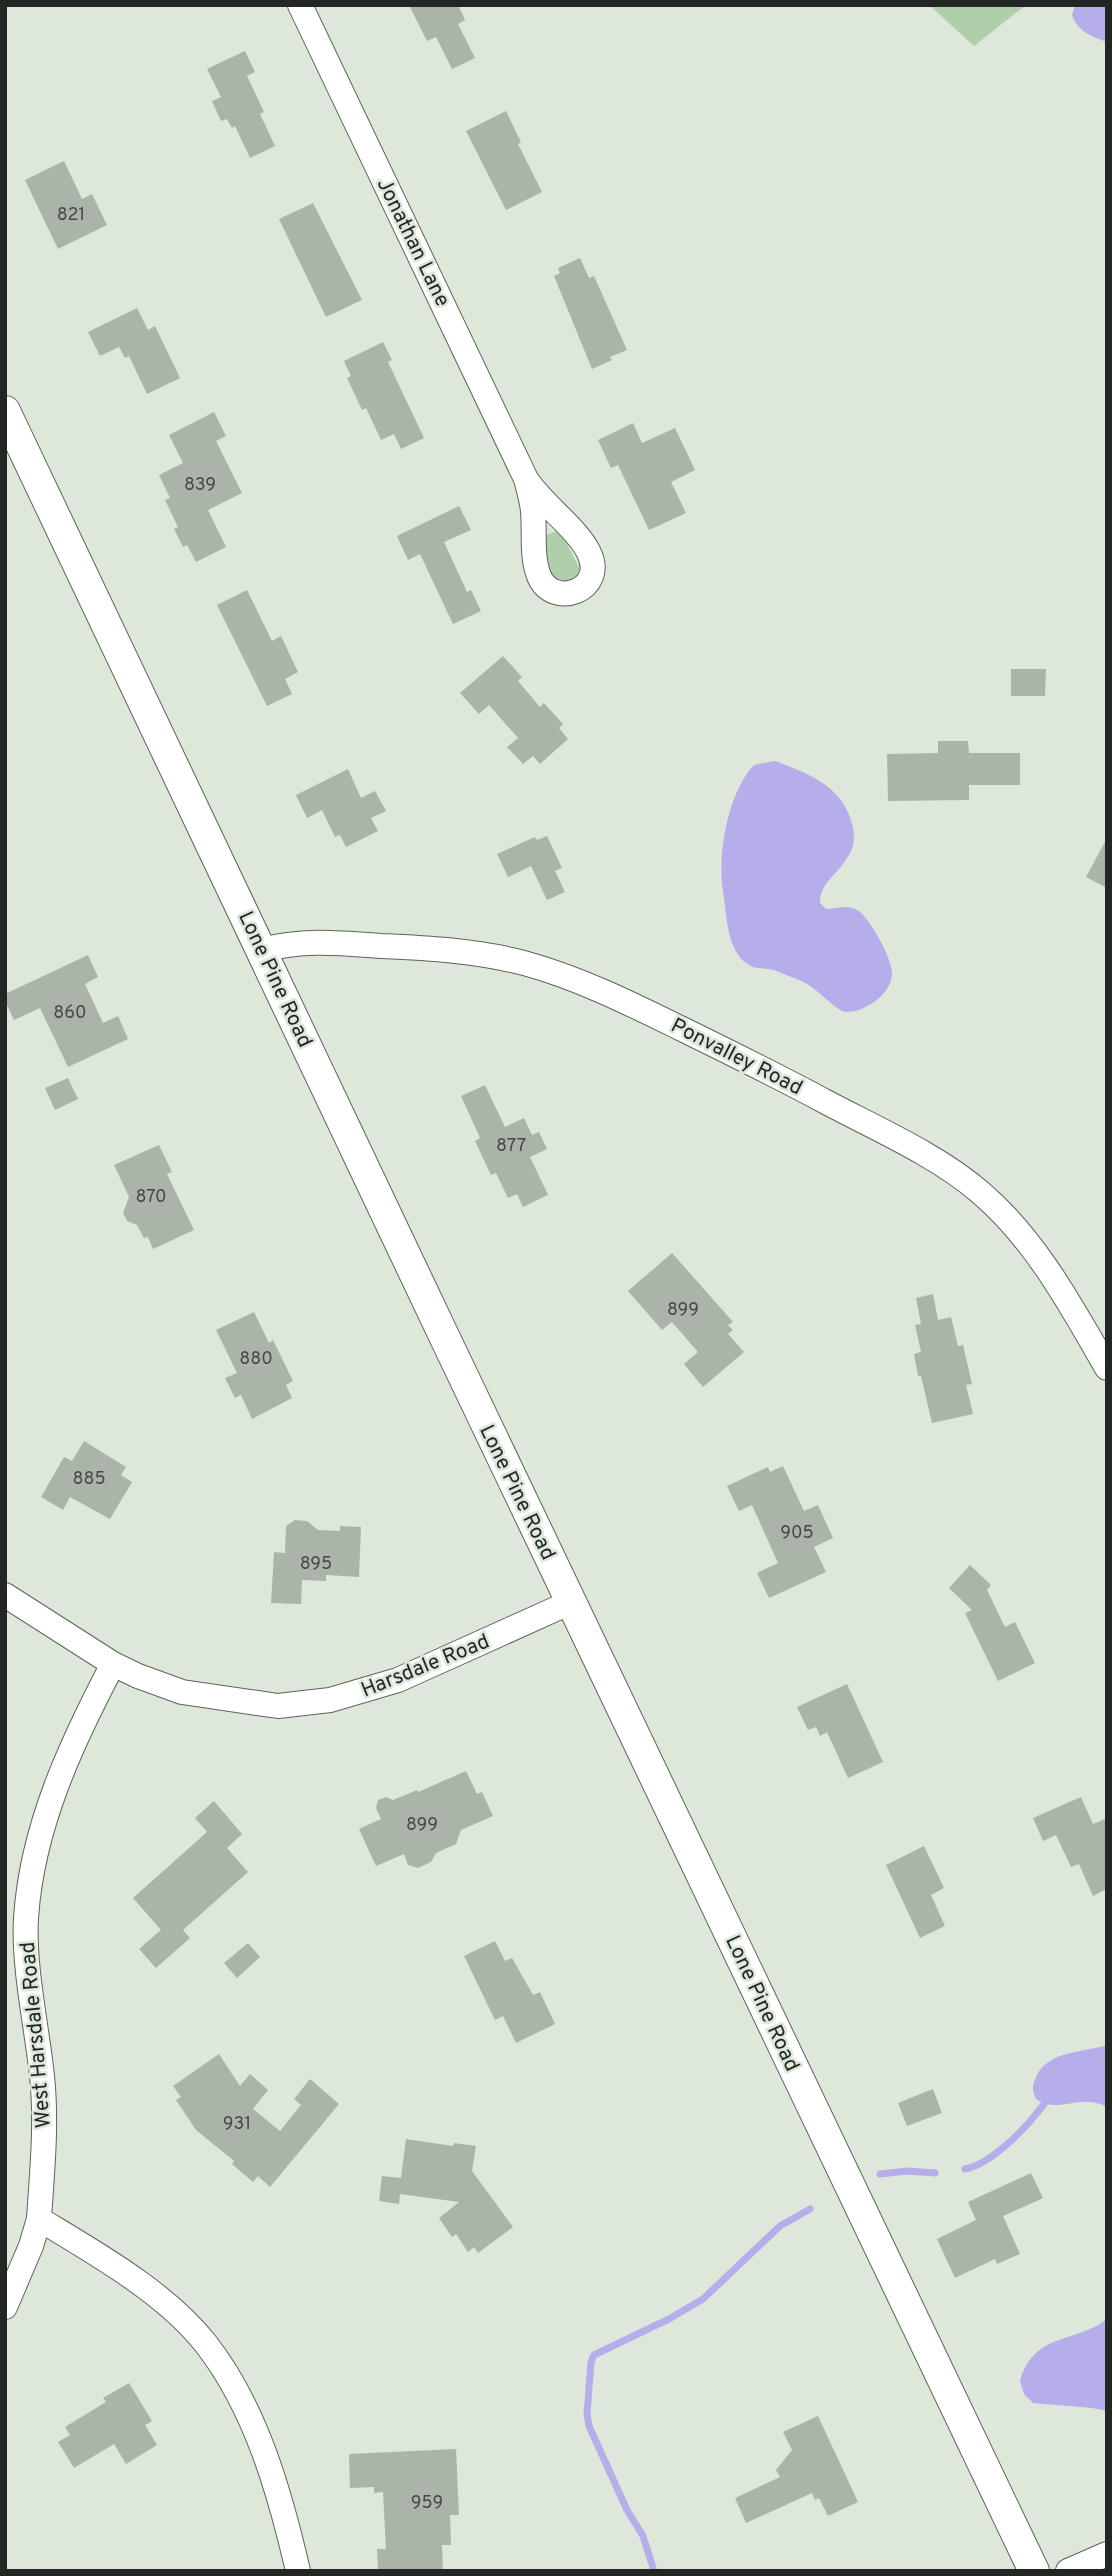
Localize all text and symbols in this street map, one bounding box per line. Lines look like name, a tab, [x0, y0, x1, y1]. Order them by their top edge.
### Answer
street label: Jonathan Lane	[370, 174, 455, 311]
house number: 821	[57, 204, 85, 227]
house number: 839	[184, 474, 216, 497]
street label: Lone Pine Road	[231, 907, 318, 1052]
house number: 860	[53, 1002, 87, 1025]
street label: Ponvalley Road	[666, 1012, 807, 1102]
house number: 877	[496, 1135, 526, 1158]
house number: 870	[135, 1186, 167, 1209]
house number: 899	[667, 1299, 699, 1322]
house number: 880	[239, 1348, 273, 1371]
street label: Lone Pine Road	[472, 1421, 561, 1565]
house number: 885	[72, 1468, 106, 1491]
house number: 905	[780, 1522, 814, 1545]
house number: 895	[300, 1553, 332, 1576]
street label: Harsdale Road	[357, 1628, 494, 1704]
house number: 899	[406, 1814, 438, 1837]
street label: Lone Pine Road	[718, 1931, 805, 2076]
street label: West Harsdale Road	[15, 1941, 58, 2129]
house number: 931	[223, 2113, 251, 2136]
house number: 959	[411, 2492, 443, 2515]

